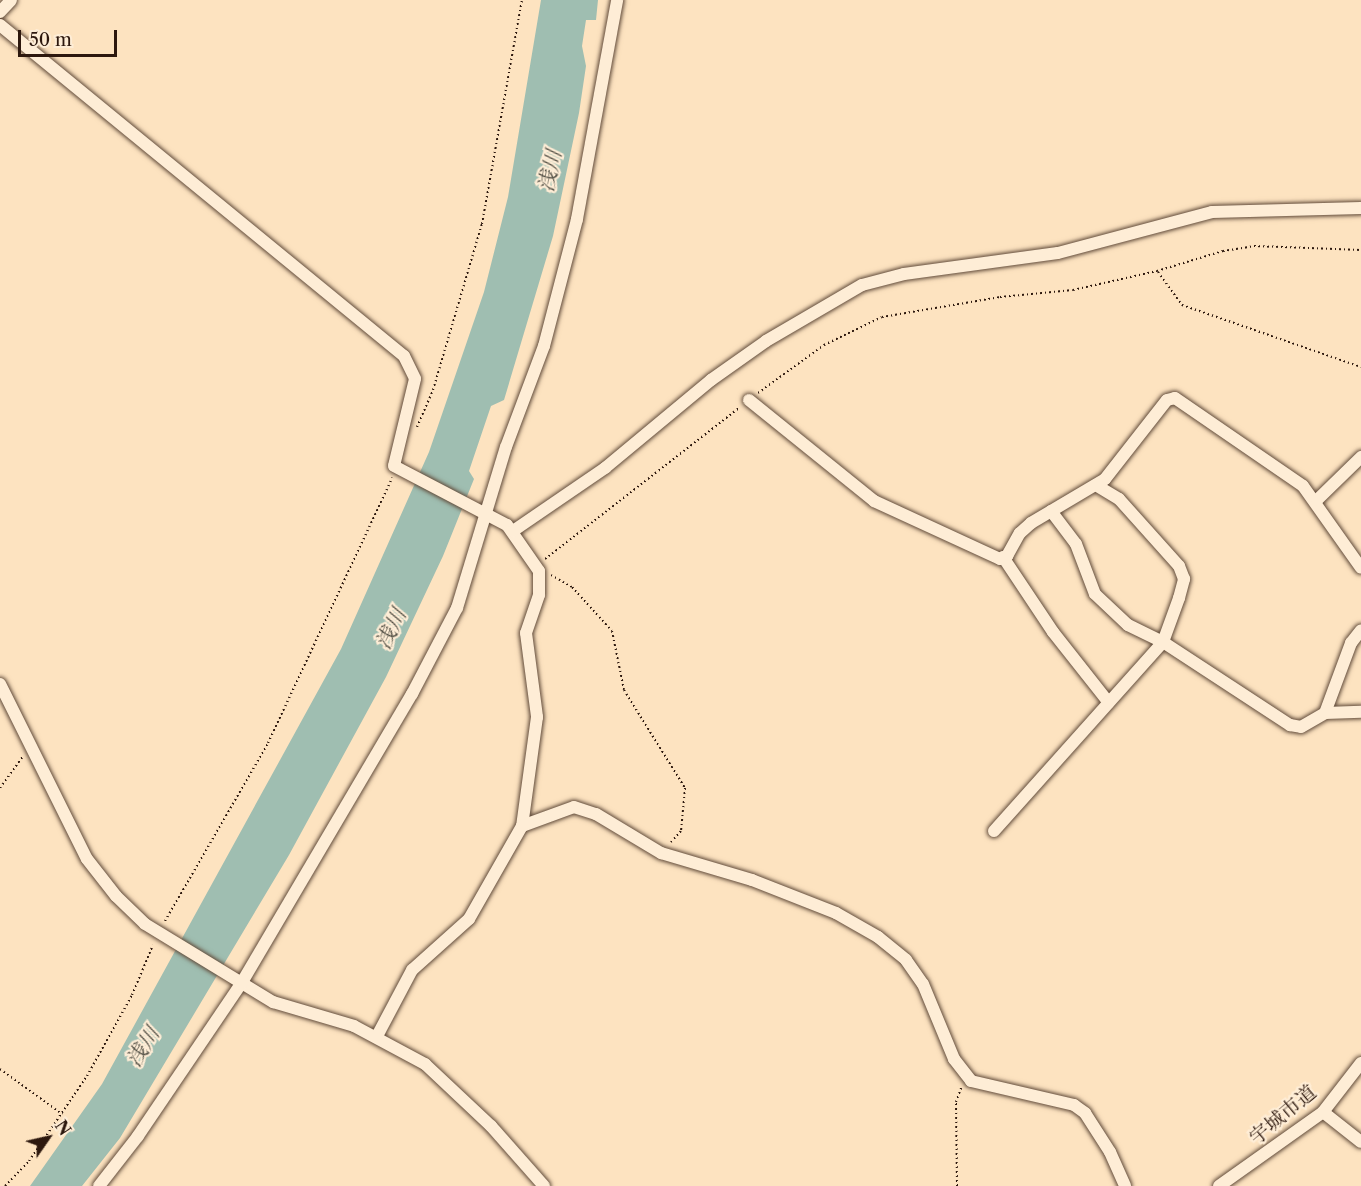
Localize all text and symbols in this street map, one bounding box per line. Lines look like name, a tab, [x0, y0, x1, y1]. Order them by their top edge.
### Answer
scale bar	[21, 18, 120, 56]
text: 50 m	[29, 29, 72, 51]
water label: 浅川	[533, 148, 567, 194]
water label: 浅川	[370, 605, 412, 653]
water label: 浅川	[121, 1023, 165, 1071]
street label: 宇城市道	[1245, 1080, 1321, 1150]
north arrow	[18, 1108, 78, 1168]
text: N	[51, 1117, 75, 1139]

